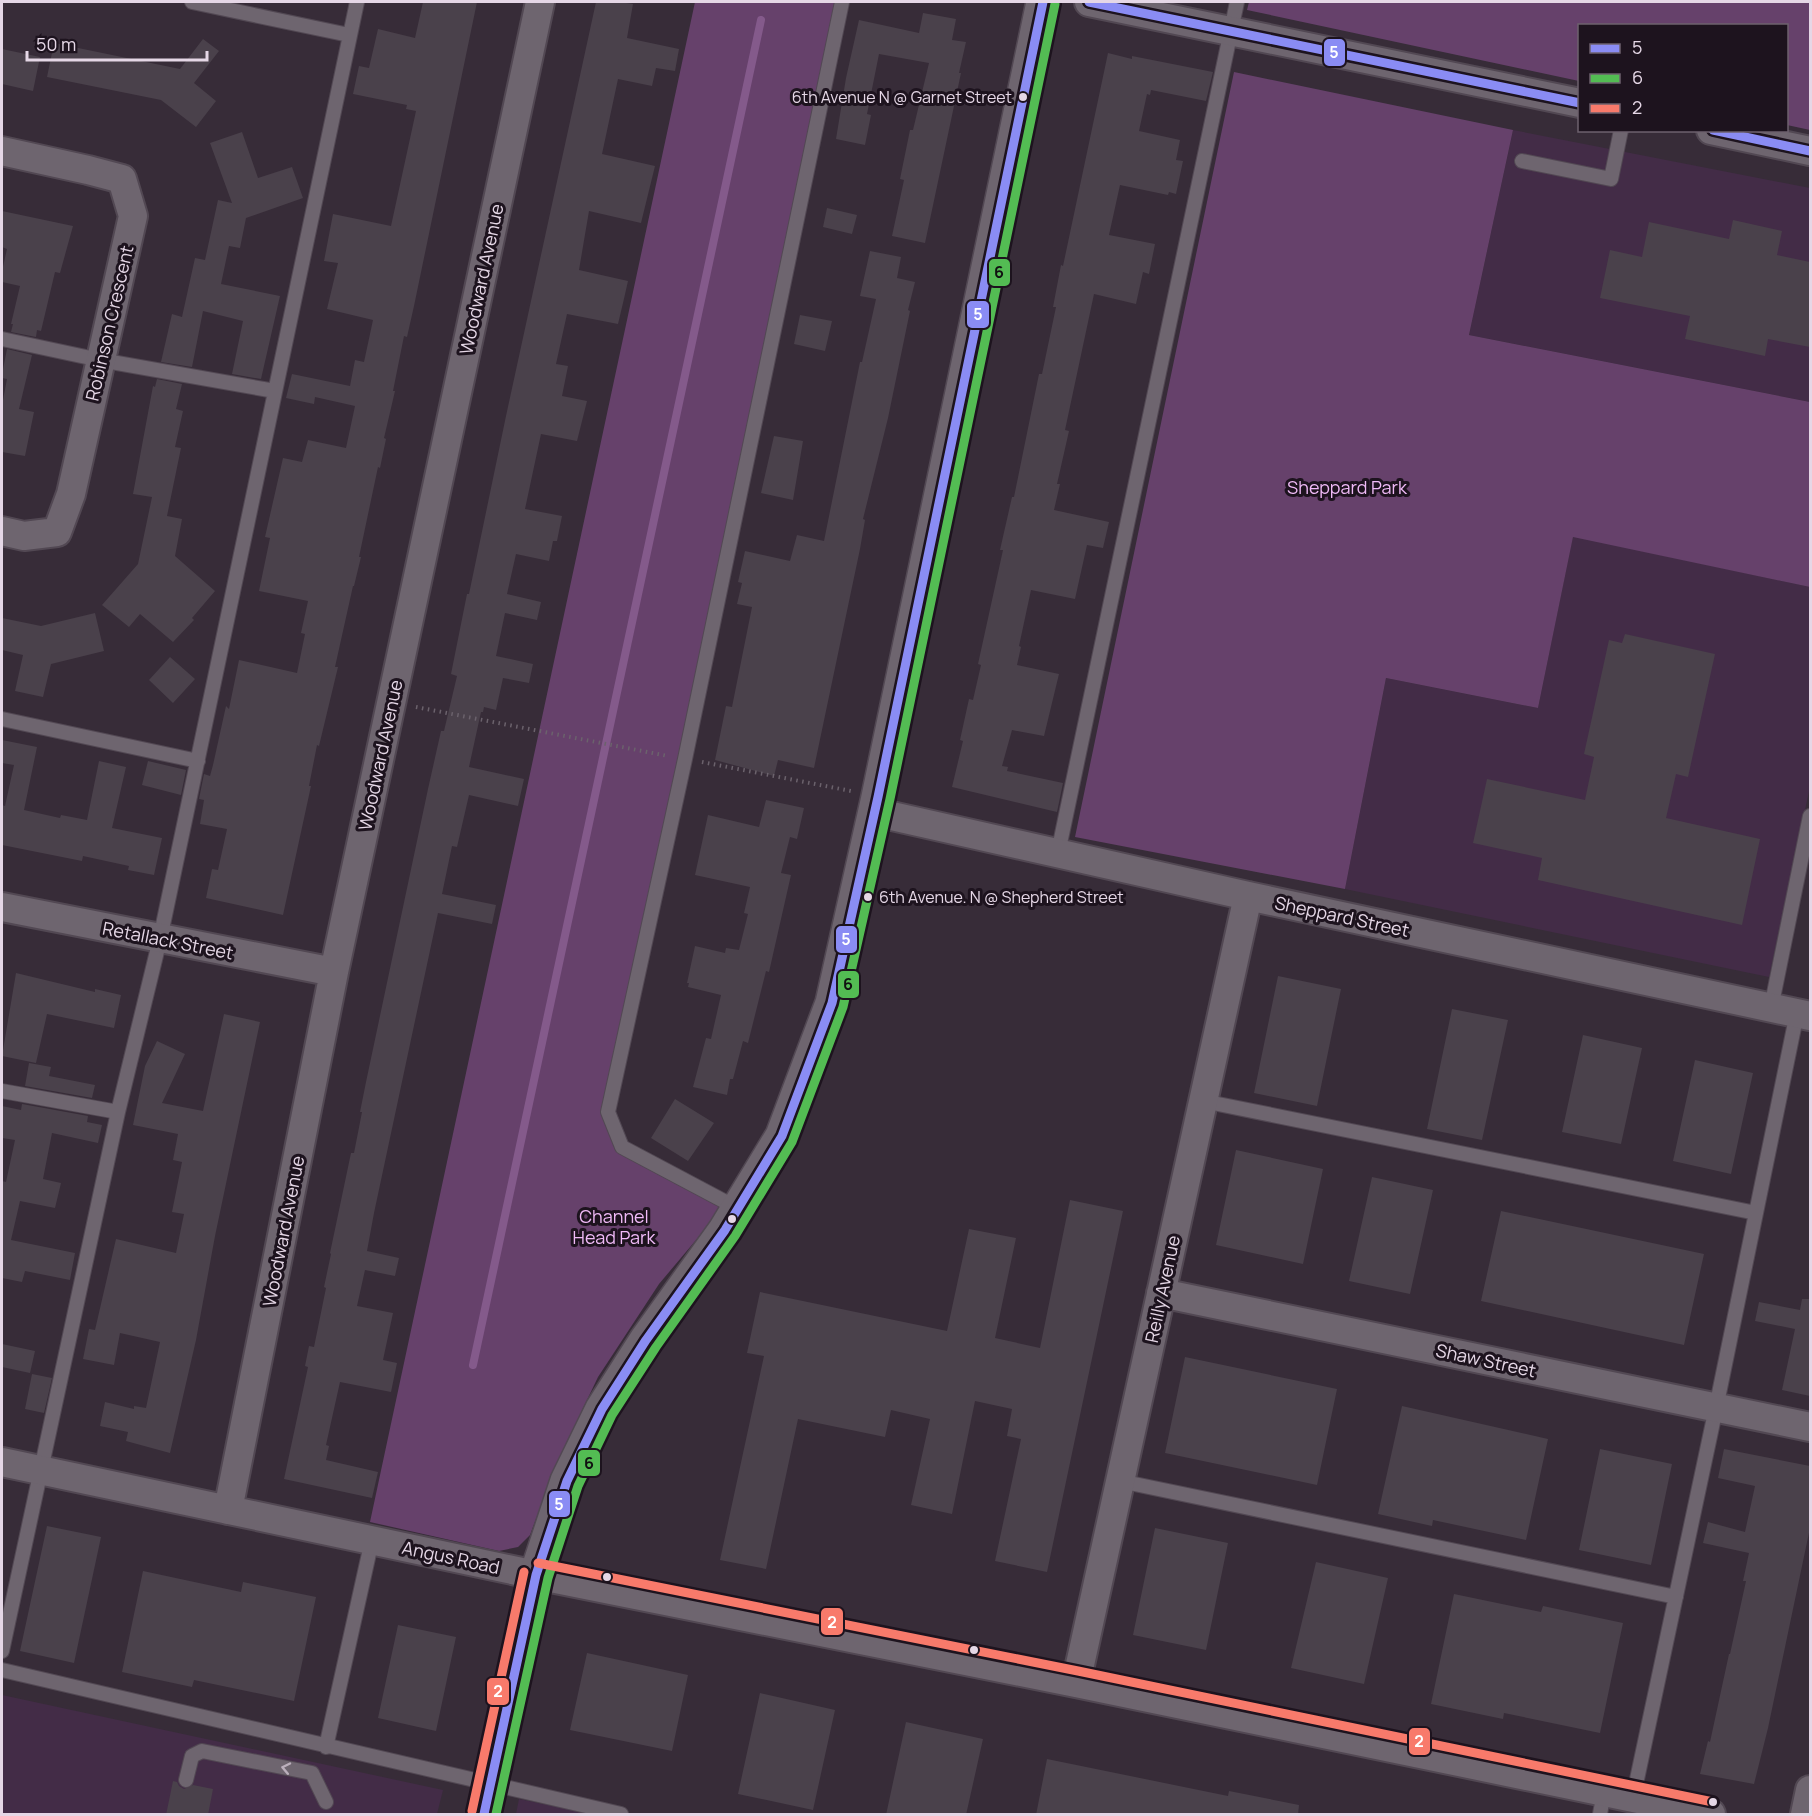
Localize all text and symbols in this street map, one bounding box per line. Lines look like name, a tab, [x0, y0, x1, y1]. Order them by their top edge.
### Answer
scale bar	[27, 24, 207, 62]
legend	[1578, 24, 1788, 132]
text: 50 m	[36, 32, 76, 56]
text: 5	[1632, 35, 1642, 59]
line badge: 5	[1323, 38, 1346, 67]
text: 5	[1329, 41, 1339, 63]
text: 6	[1632, 65, 1643, 89]
place label: 6th Avenue N @ Garnet Street	[792, 86, 1012, 108]
marker: 6th Avenue N @ Garnet Street	[1017, 91, 1029, 103]
text: 2	[1632, 95, 1642, 119]
street label: Woodward Avenue	[453, 202, 509, 356]
street label: Robinson Crescent	[79, 243, 139, 403]
line badge: 6	[988, 258, 1011, 287]
text: 6	[994, 261, 1004, 283]
line badge: 5	[966, 300, 990, 329]
text: 5	[973, 303, 983, 325]
park label: Sheppard Park	[1287, 475, 1408, 499]
street label: Woodward Avenue	[352, 678, 408, 832]
place label: 6th Avenue. N @ Shepherd Street	[879, 886, 1124, 908]
street label: Sheppard Street	[1273, 890, 1411, 942]
marker: 6th Avenue. N @ Shepherd Street	[862, 891, 874, 903]
street label: Retallack Street	[101, 916, 235, 964]
line badge: 5	[835, 925, 858, 954]
text: 5	[841, 928, 851, 950]
line badge: 6	[837, 970, 860, 999]
text: 6	[843, 973, 853, 995]
street label: Woodward Avenue	[257, 1154, 309, 1308]
park label: Channel Head Park	[573, 1204, 656, 1249]
unlabelled marker	[726, 1213, 738, 1225]
street label: Reilly Avenue	[1139, 1233, 1185, 1345]
street label: Shaw Street	[1434, 1338, 1538, 1382]
line badge: 6	[577, 1449, 601, 1477]
text: 6	[584, 1452, 594, 1474]
line badge: 5	[548, 1490, 571, 1518]
text: 5	[554, 1493, 564, 1515]
street label: Angus Road	[400, 1535, 502, 1579]
unlabelled marker	[601, 1571, 613, 1583]
line badge: 2	[820, 1607, 844, 1636]
text: 2	[827, 1611, 837, 1633]
unlabelled marker	[968, 1644, 980, 1656]
line badge: 2	[486, 1677, 510, 1706]
text: 2	[493, 1680, 503, 1702]
line badge: 2	[1408, 1727, 1431, 1756]
text: 2	[1414, 1730, 1424, 1752]
one-way arrow	[281, 1762, 291, 1775]
unlabelled marker	[1707, 1796, 1719, 1808]

